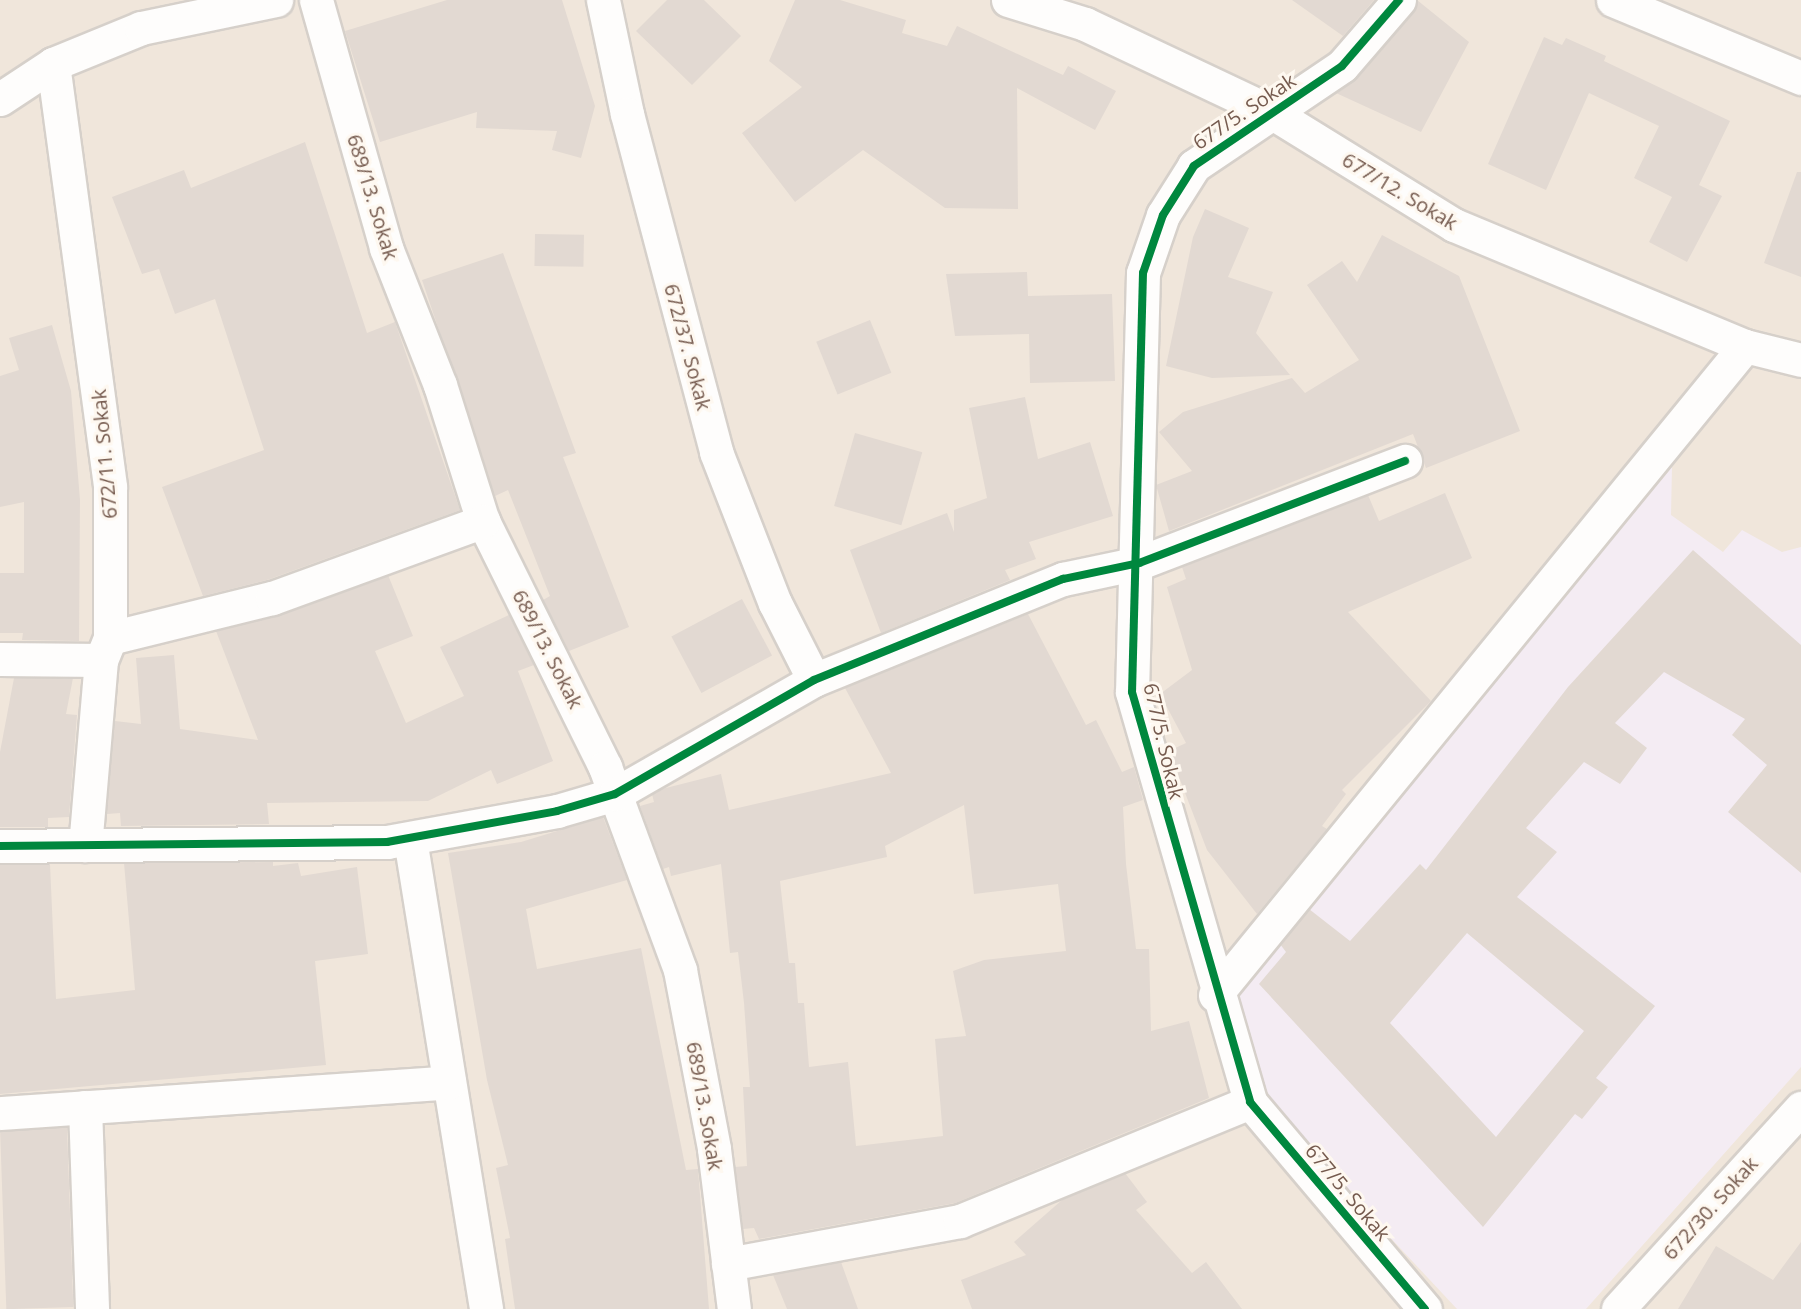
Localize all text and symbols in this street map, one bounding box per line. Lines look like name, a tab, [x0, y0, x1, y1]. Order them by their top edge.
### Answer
street label: 677/5. Sokak	[1188, 68, 1300, 154]
street label: 689/13. Sokak	[343, 131, 403, 263]
street label: 677/12. Sokak	[1338, 147, 1462, 235]
street label: 672/37. Sokak	[660, 281, 716, 413]
street label: 672/11. Sokak	[86, 388, 122, 520]
street label: 689/13. Sokak	[508, 586, 588, 712]
street label: 677/5. Sokak	[1139, 680, 1189, 802]
street label: 689/13. Sokak	[682, 1040, 728, 1172]
street label: 677/5. Sokak	[1301, 1139, 1395, 1245]
street label: 672/30. Sokak	[1658, 1152, 1762, 1264]

